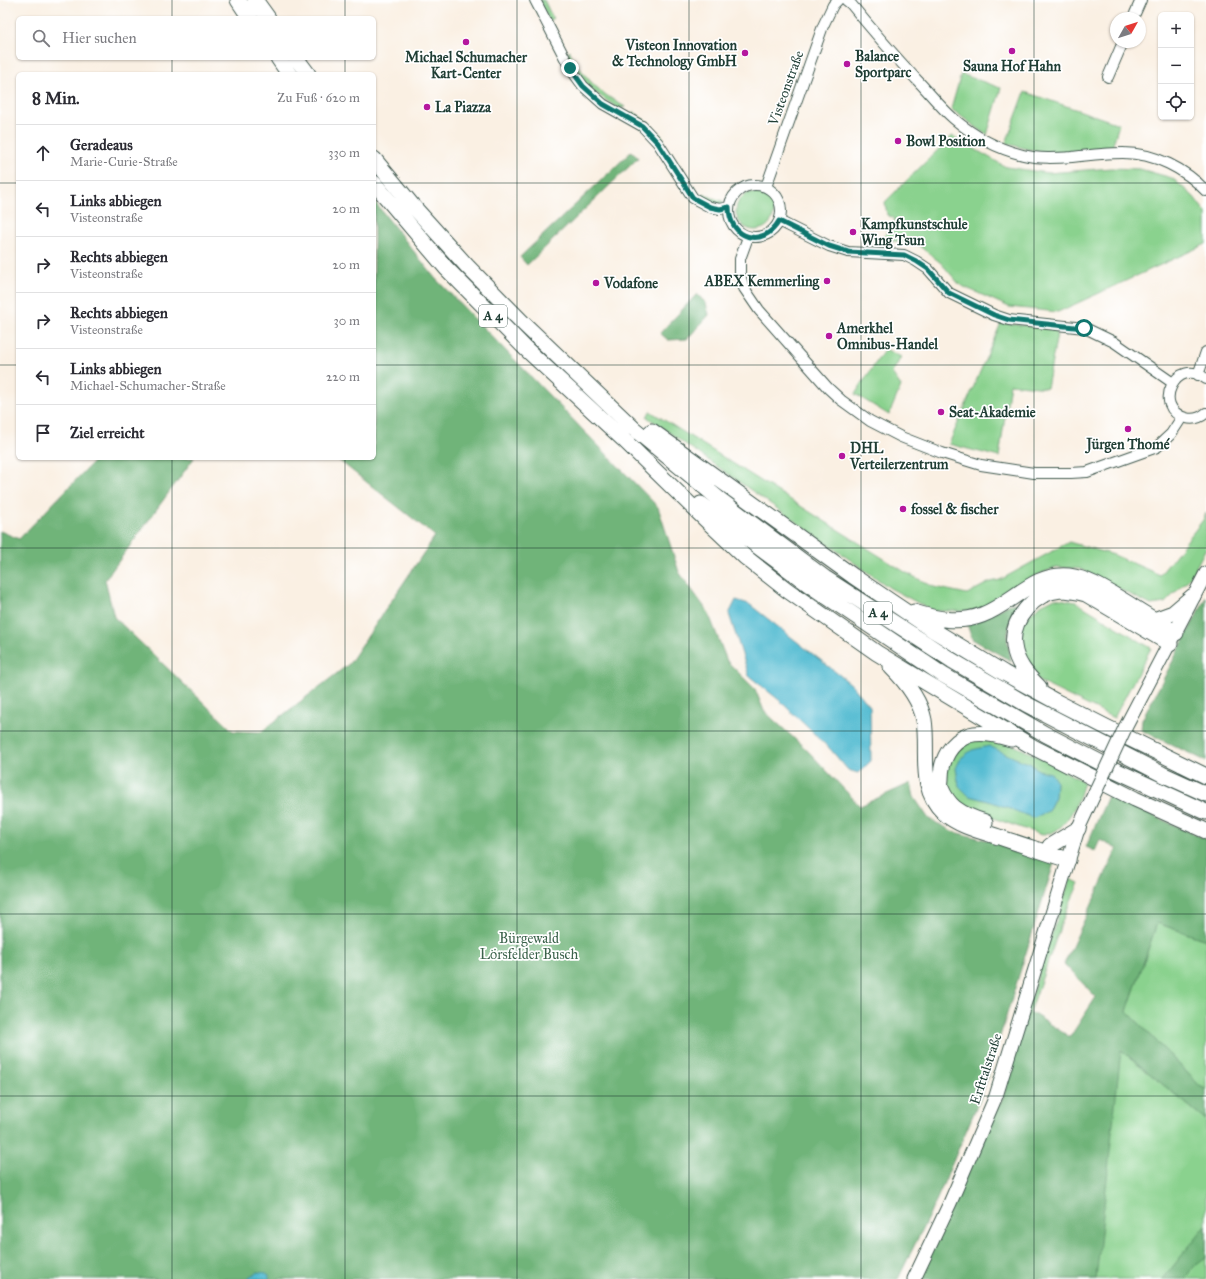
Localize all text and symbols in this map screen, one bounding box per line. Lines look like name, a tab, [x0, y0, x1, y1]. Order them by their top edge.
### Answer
north arrow	[1110, 12, 1146, 48]
map controls	[1158, 12, 1194, 120]
button: +	[1158, 12, 1194, 48]
search box	[16, 16, 376, 60]
icon: search	[30, 27, 52, 49]
text: Hier suchen	[62, 29, 137, 47]
marker: Michael Schumacher Kart-Center	[461, 37, 471, 47]
place label: Visteon Innovation & Technology GmbH	[612, 37, 737, 71]
marker: Sauna Hof Hahn	[1007, 46, 1017, 56]
marker: Visteon Innovation & Technology GmbH	[740, 48, 750, 58]
street label: Visteonstraße	[764, 48, 807, 129]
place label: Balance Sportparc	[855, 48, 911, 82]
button: −	[1158, 48, 1194, 84]
place label: Michael Schumacher Kart-Center	[405, 49, 528, 82]
place label: Sauna Hof Hahn	[963, 58, 1061, 75]
route end	[561, 59, 579, 77]
marker: Balance Sportparc	[842, 59, 852, 69]
button: locate	[1158, 84, 1194, 120]
text: 8 Min.	[32, 88, 80, 109]
text: Zu Fuß · 620 m	[277, 90, 360, 106]
place label: La Piazza	[435, 99, 492, 116]
marker: La Piazza	[422, 102, 432, 112]
place label: Bowl Position	[906, 133, 986, 150]
text: Geradeaus	[70, 136, 133, 154]
marker: Bowl Position	[893, 136, 903, 146]
icon: ahead	[32, 142, 54, 164]
text: 330 m	[328, 145, 360, 161]
text: Marie-Curie-Straße	[70, 154, 178, 170]
text: Links abbiegen	[70, 192, 162, 210]
icon: left	[32, 198, 54, 220]
text: 20 m	[332, 201, 360, 217]
text: Visteonstraße	[70, 210, 143, 226]
place label: Kampfkunstschule Wing Tsun	[861, 216, 968, 250]
marker: Kampfkunstschule Wing Tsun	[848, 227, 858, 237]
text: Rechts abbiegen	[70, 248, 168, 266]
icon: right	[32, 254, 54, 276]
text: 20 m	[332, 257, 360, 273]
text: Visteonstraße	[70, 266, 143, 282]
place label: ABEX Kemmerling	[704, 273, 819, 291]
place label: Vodafone	[603, 275, 658, 292]
marker: ABEX Kemmerling	[822, 276, 832, 286]
marker: Vodafone	[591, 278, 601, 288]
text: Rechts abbiegen	[70, 304, 168, 322]
road number: A 4	[479, 305, 507, 327]
icon: right	[32, 310, 54, 332]
text: 30 m	[334, 313, 360, 329]
route start	[1075, 319, 1093, 337]
place label: Amerkhel Omnibus-Handel	[836, 320, 939, 353]
text: Visteonstraße	[70, 322, 143, 338]
marker: Amerkhel Omnibus-Handel	[824, 331, 834, 341]
text: Links abbiegen	[70, 360, 162, 378]
icon: left	[32, 366, 54, 388]
text: 220 m	[326, 369, 360, 385]
text: Michael-Schumacher-Straße	[70, 378, 226, 394]
place label: Seat-Akademie	[949, 404, 1036, 421]
marker: Seat-Akademie	[936, 407, 946, 417]
icon: arrive	[32, 422, 54, 444]
text: Ziel erreicht	[70, 424, 145, 442]
marker: Jürgen Thomé	[1123, 424, 1133, 434]
place label: Jürgen Thomé	[1085, 436, 1171, 454]
place label: DHL Verteilerzentrum	[849, 440, 949, 473]
marker: DHL Verteilerzentrum	[837, 451, 847, 461]
place label: fossel & fischer	[910, 501, 999, 518]
marker: fossel & fischer	[898, 504, 908, 514]
road number: A 4	[864, 602, 892, 624]
park label: Bürgewald Lörsfelder Busch	[480, 930, 579, 963]
street label: Erfttalstraße	[966, 1031, 1006, 1107]

